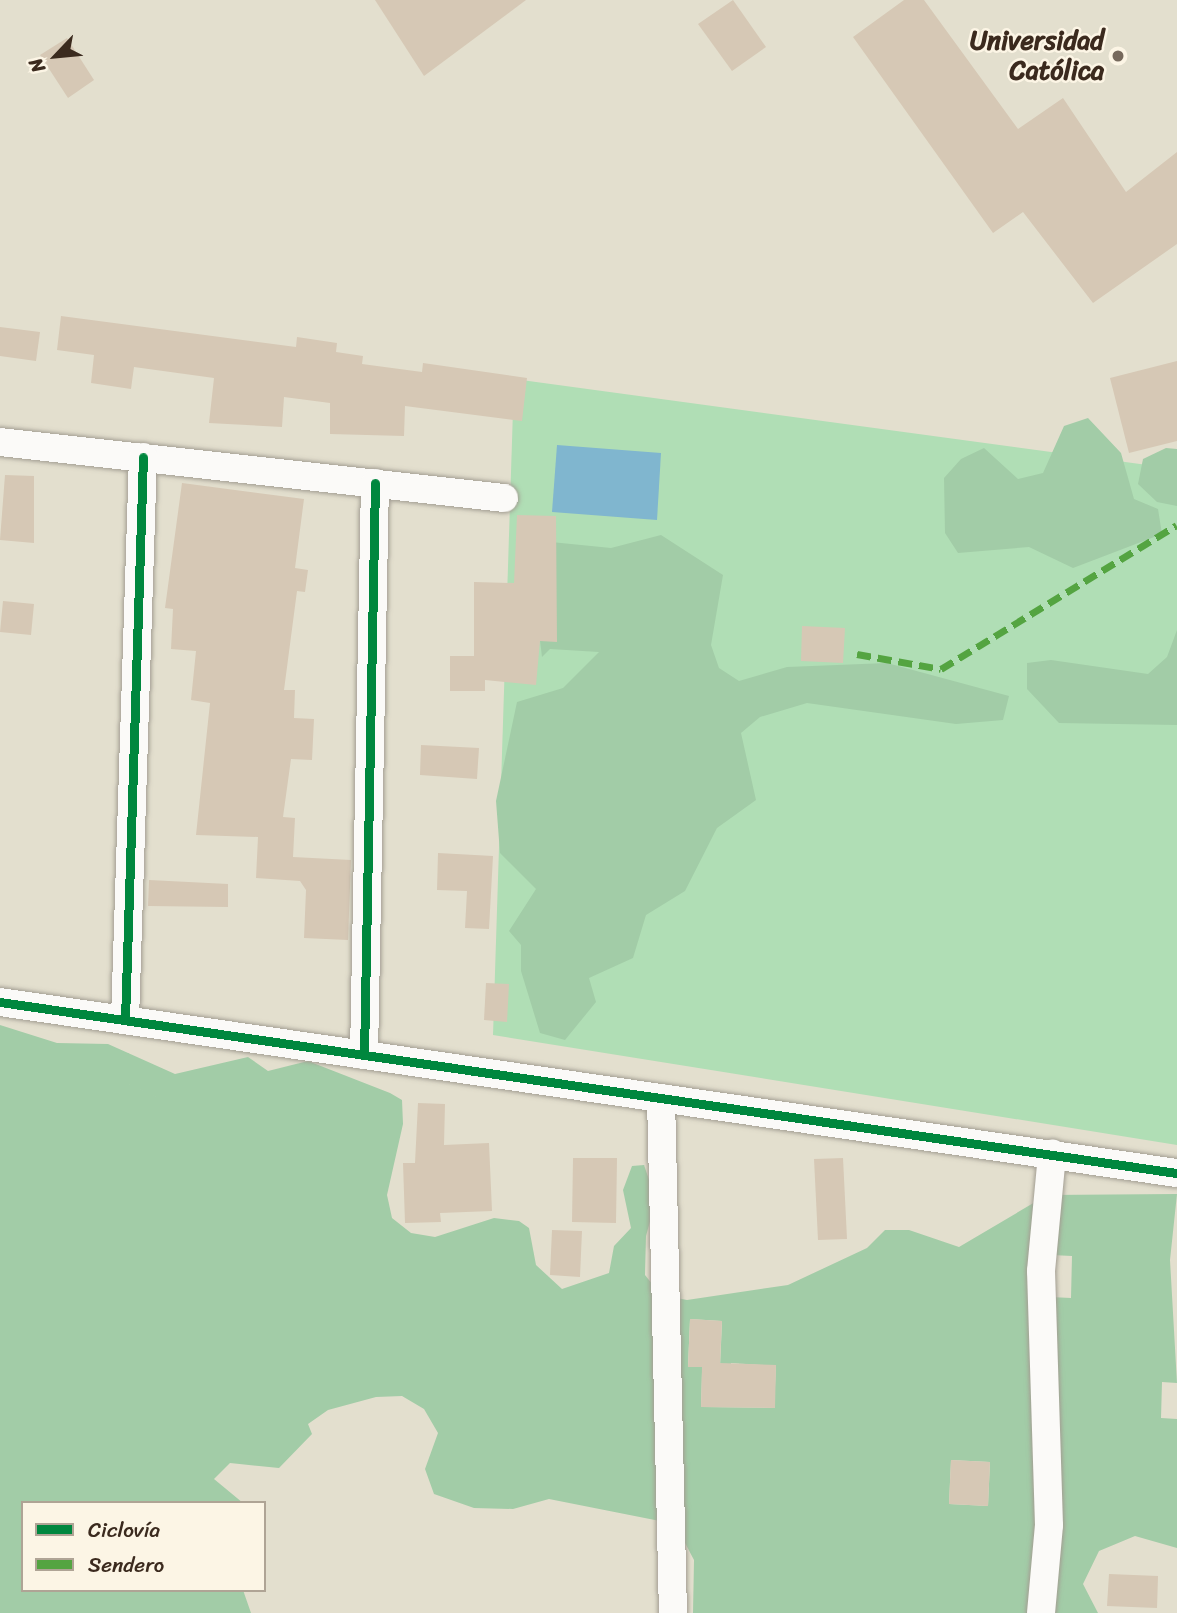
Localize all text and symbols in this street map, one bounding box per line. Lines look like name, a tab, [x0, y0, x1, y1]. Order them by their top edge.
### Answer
north arrow	[21, 21, 91, 91]
place label: Universidad Católica	[970, 25, 1104, 86]
marker: Universidad Católica	[1110, 48, 1126, 64]
text: N	[19, 52, 54, 79]
legend	[21, 1501, 266, 1592]
text: Ciclovía	[88, 1511, 160, 1549]
text: Sendero	[88, 1546, 164, 1584]

